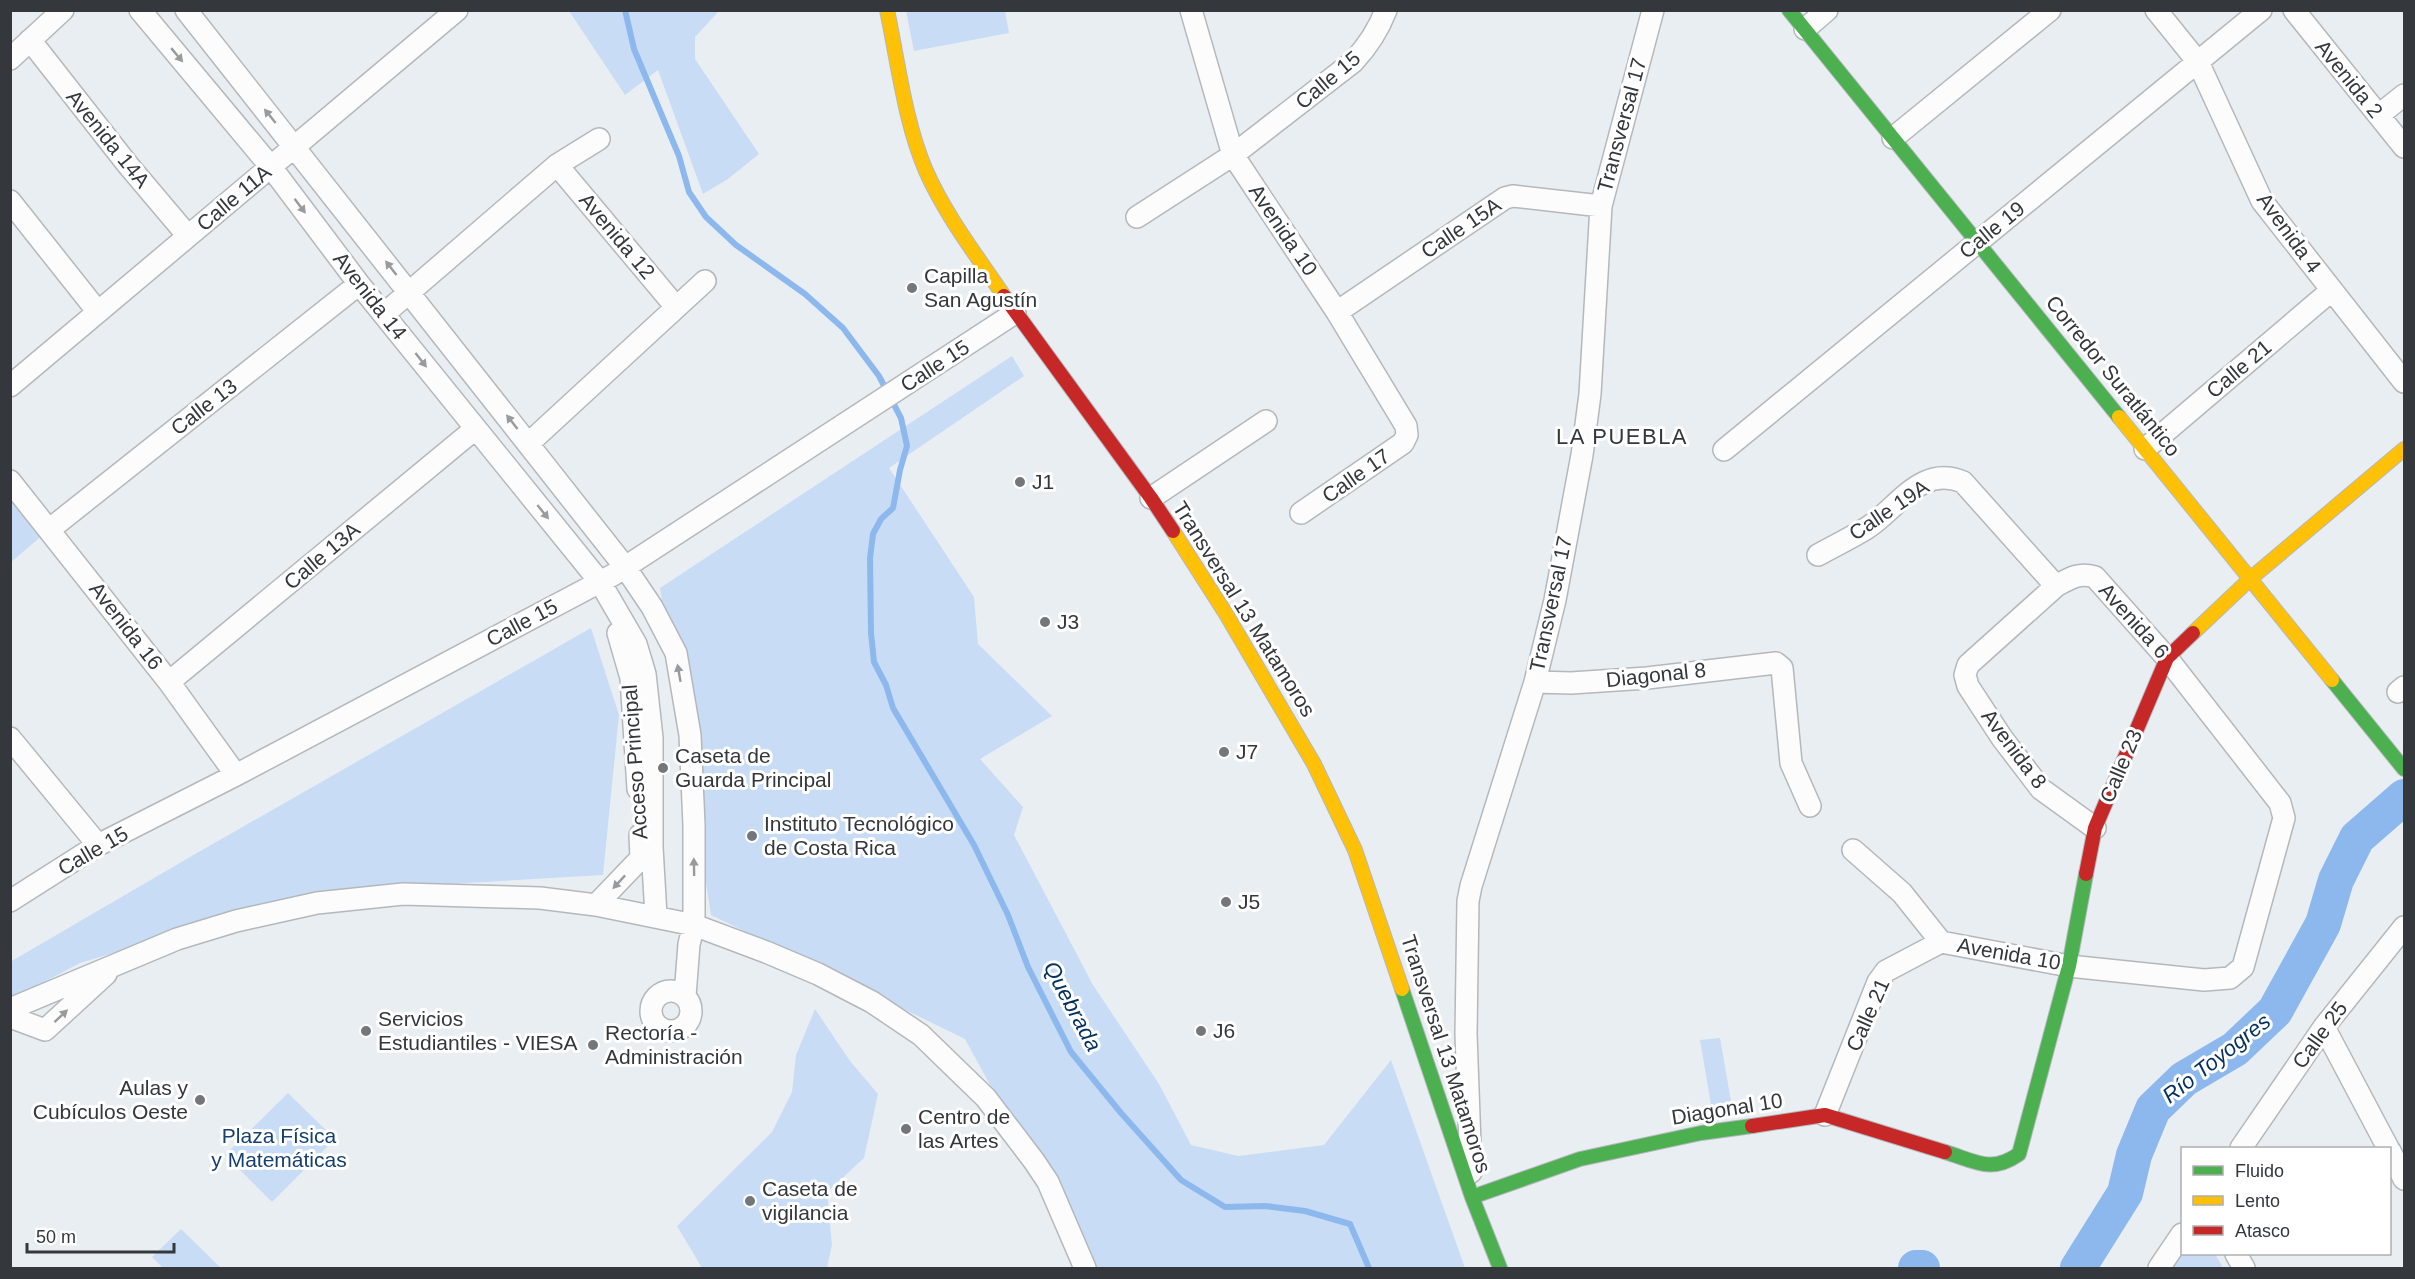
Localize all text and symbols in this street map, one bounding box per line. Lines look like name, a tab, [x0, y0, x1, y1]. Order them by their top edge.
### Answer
street label: Avenida 2	[2311, 35, 2388, 122]
street label: Calle 15	[1291, 46, 1365, 113]
one-way arrow	[170, 47, 183, 62]
street label: Transversal 17	[1593, 55, 1650, 195]
street label: Avenida 14A	[62, 85, 155, 192]
one-way arrow	[264, 108, 277, 124]
street label: Calle 11A	[192, 160, 275, 235]
street label: Avenida 10	[1245, 180, 1322, 280]
street label: Avenida 12	[575, 188, 660, 283]
street label: Avenida 4	[2253, 188, 2326, 277]
street label: Calle 15A	[1417, 193, 1505, 263]
street label: Calle 19	[1955, 196, 2029, 263]
one-way arrow	[294, 199, 306, 214]
street label: Avenida 14	[329, 247, 412, 344]
one-way arrow	[386, 261, 398, 276]
place label: Capilla San Agustín	[924, 264, 1037, 311]
marker: Capilla San Agustín	[905, 281, 919, 295]
street label: Corredor Suratlántico	[2042, 291, 2185, 460]
street label: Calle 15	[896, 335, 973, 396]
street label: Calle 21	[2202, 335, 2276, 402]
one-way arrow	[414, 352, 427, 368]
street label: Calle 13	[166, 374, 241, 439]
one-way arrow	[506, 414, 518, 430]
district label: LA PUEBLA	[1556, 424, 1688, 449]
street label: Calle 17	[1318, 444, 1394, 507]
place label: J1	[1032, 470, 1054, 493]
marker: J1	[1013, 475, 1027, 489]
street label: Calle 19A	[1845, 475, 1933, 545]
street label: Transversal 13 Matamoros	[1169, 497, 1320, 720]
one-way arrow	[536, 504, 549, 519]
street label: Calle 13A	[279, 518, 364, 594]
street label: Transversal 17	[1525, 534, 1576, 674]
street label: Avenida 16	[85, 577, 168, 674]
street label: Avenida 6	[2095, 578, 2174, 663]
street label: Calle 15	[482, 594, 561, 651]
place label: J3	[1057, 610, 1079, 633]
marker: J3	[1038, 615, 1052, 629]
street label: Diagonal 8	[1605, 658, 1707, 691]
one-way arrow	[674, 663, 683, 682]
street label: Acceso Principal	[618, 684, 651, 840]
street label: Avenida 8	[1977, 705, 2052, 793]
street label: Calle 23	[2095, 726, 2146, 806]
place label: J7	[1236, 740, 1258, 763]
place label: Caseta de Guarda Principal	[675, 744, 831, 791]
marker: J7	[1217, 745, 1231, 759]
marker: Caseta de Guarda Principal	[656, 761, 670, 775]
place label: Instituto Tecnológico de Costa Rica	[764, 812, 954, 859]
street label: Calle 15	[54, 821, 132, 880]
marker: Instituto Tecnológico de Costa Rica	[745, 829, 759, 843]
one-way arrow	[689, 857, 699, 876]
one-way arrow	[612, 874, 626, 888]
place label: J5	[1238, 890, 1260, 913]
marker: J5	[1219, 895, 1233, 909]
street label: Transversal 13 Matamoros	[1397, 932, 1496, 1176]
street label: Avenida 10	[1956, 933, 2063, 974]
water label: Quebrada	[1039, 957, 1107, 1055]
street label: Calle 21	[1841, 975, 1894, 1055]
street label: Calle 25	[2288, 997, 2352, 1073]
place label: Servicios Estudiantiles - VIESA	[378, 1007, 578, 1054]
water label: Río Toyogres	[2157, 1009, 2275, 1108]
one-way arrow	[53, 1010, 68, 1023]
place label: J6	[1213, 1019, 1235, 1042]
place label: Rectoría - Administración	[605, 1021, 743, 1068]
marker: Servicios Estudiantiles - VIESA	[359, 1024, 373, 1038]
marker: J6	[1194, 1024, 1208, 1038]
marker: Rectoría - Administración	[586, 1038, 600, 1052]
place label: Aulas y Cubículos Oeste	[33, 1076, 188, 1123]
street label: Diagonal 10	[1670, 1088, 1784, 1129]
marker: Aulas y Cubículos Oeste	[193, 1093, 207, 1107]
place label: Centro de las Artes	[918, 1105, 1010, 1152]
marker: Centro de las Artes	[899, 1122, 913, 1136]
park label: Plaza Física y Matemáticas	[211, 1124, 347, 1171]
legend	[2181, 1147, 2391, 1255]
text: Fluido	[2235, 1161, 2284, 1181]
place label: Caseta de vigilancia	[762, 1177, 858, 1224]
text: Lento	[2235, 1191, 2280, 1211]
marker: Caseta de vigilancia	[743, 1194, 757, 1208]
scale bar	[27, 1216, 174, 1254]
text: Atasco	[2235, 1221, 2290, 1241]
text: 50 m	[36, 1227, 76, 1247]

